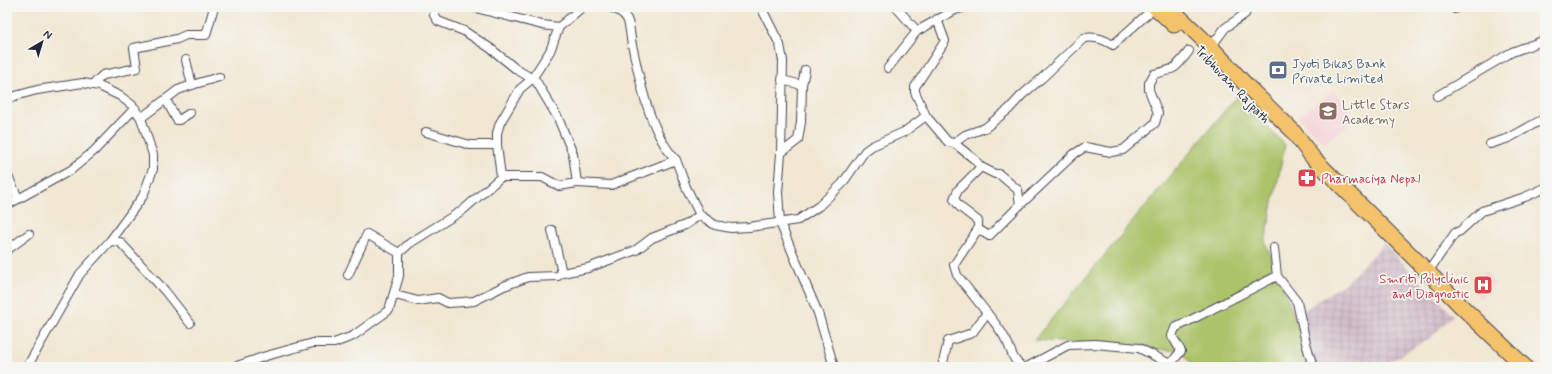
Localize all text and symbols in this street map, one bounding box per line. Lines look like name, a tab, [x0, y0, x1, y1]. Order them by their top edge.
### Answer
north arrow	[22, 22, 62, 62]
text: N	[40, 27, 55, 43]
street label: Tribhuvan Rajpath	[1191, 43, 1273, 127]
place label: Jyoti Bikas Bank Private Limited	[1292, 56, 1386, 88]
bank icon: Jyoti Bikas Bank Private Limited	[1267, 59, 1289, 81]
place label: Little Stars Academy	[1342, 97, 1410, 129]
school or university icon: Little Stars Academy	[1317, 100, 1339, 122]
pharmacy icon: Pharmaciya Nepal	[1296, 167, 1318, 189]
place label: Pharmaciya Nepal	[1321, 171, 1421, 188]
place label: Smriti Polyclinic and Diagnostic	[1379, 271, 1469, 303]
hospital icon: Smriti Polyclinic and Diagnostic	[1472, 274, 1494, 296]

